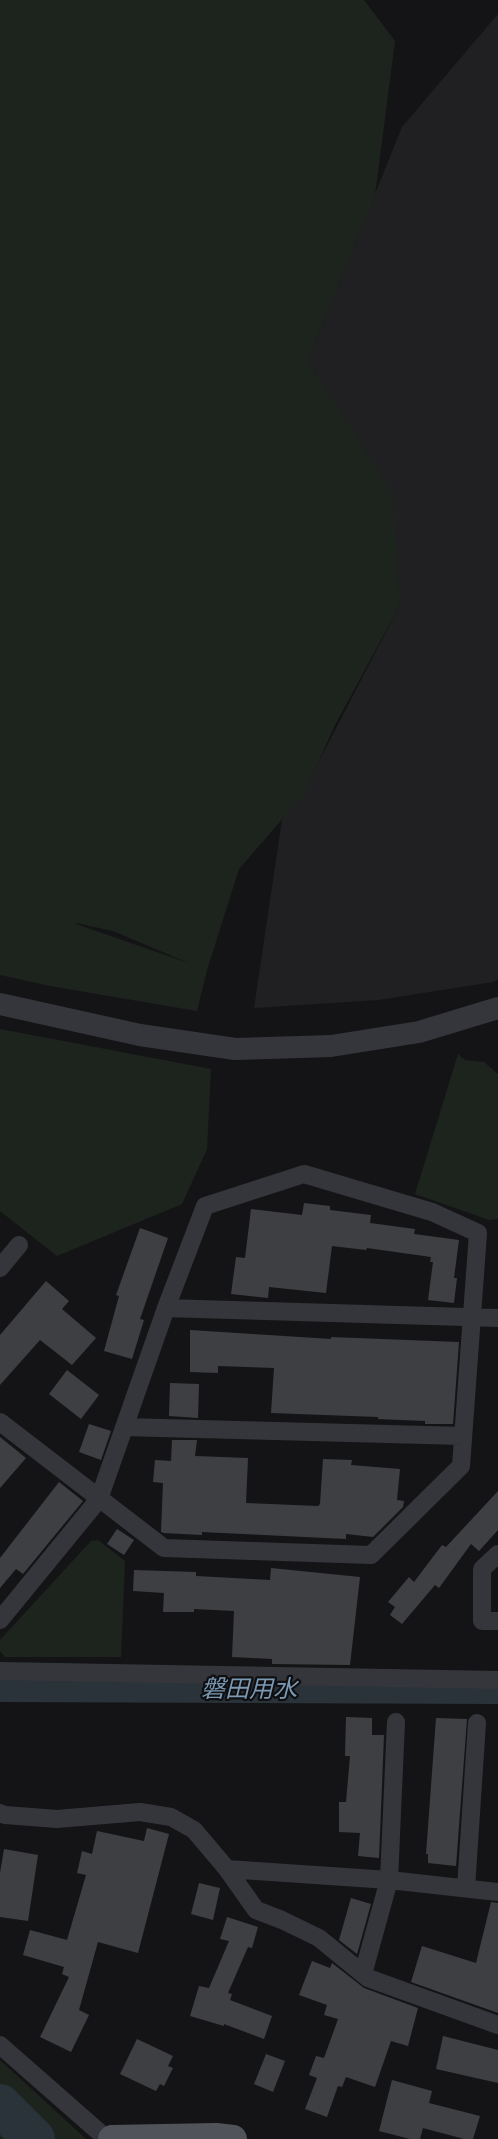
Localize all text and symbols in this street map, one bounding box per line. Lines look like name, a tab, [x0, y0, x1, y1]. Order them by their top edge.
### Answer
water label: 磐田用水	[201, 1677, 297, 1705]

